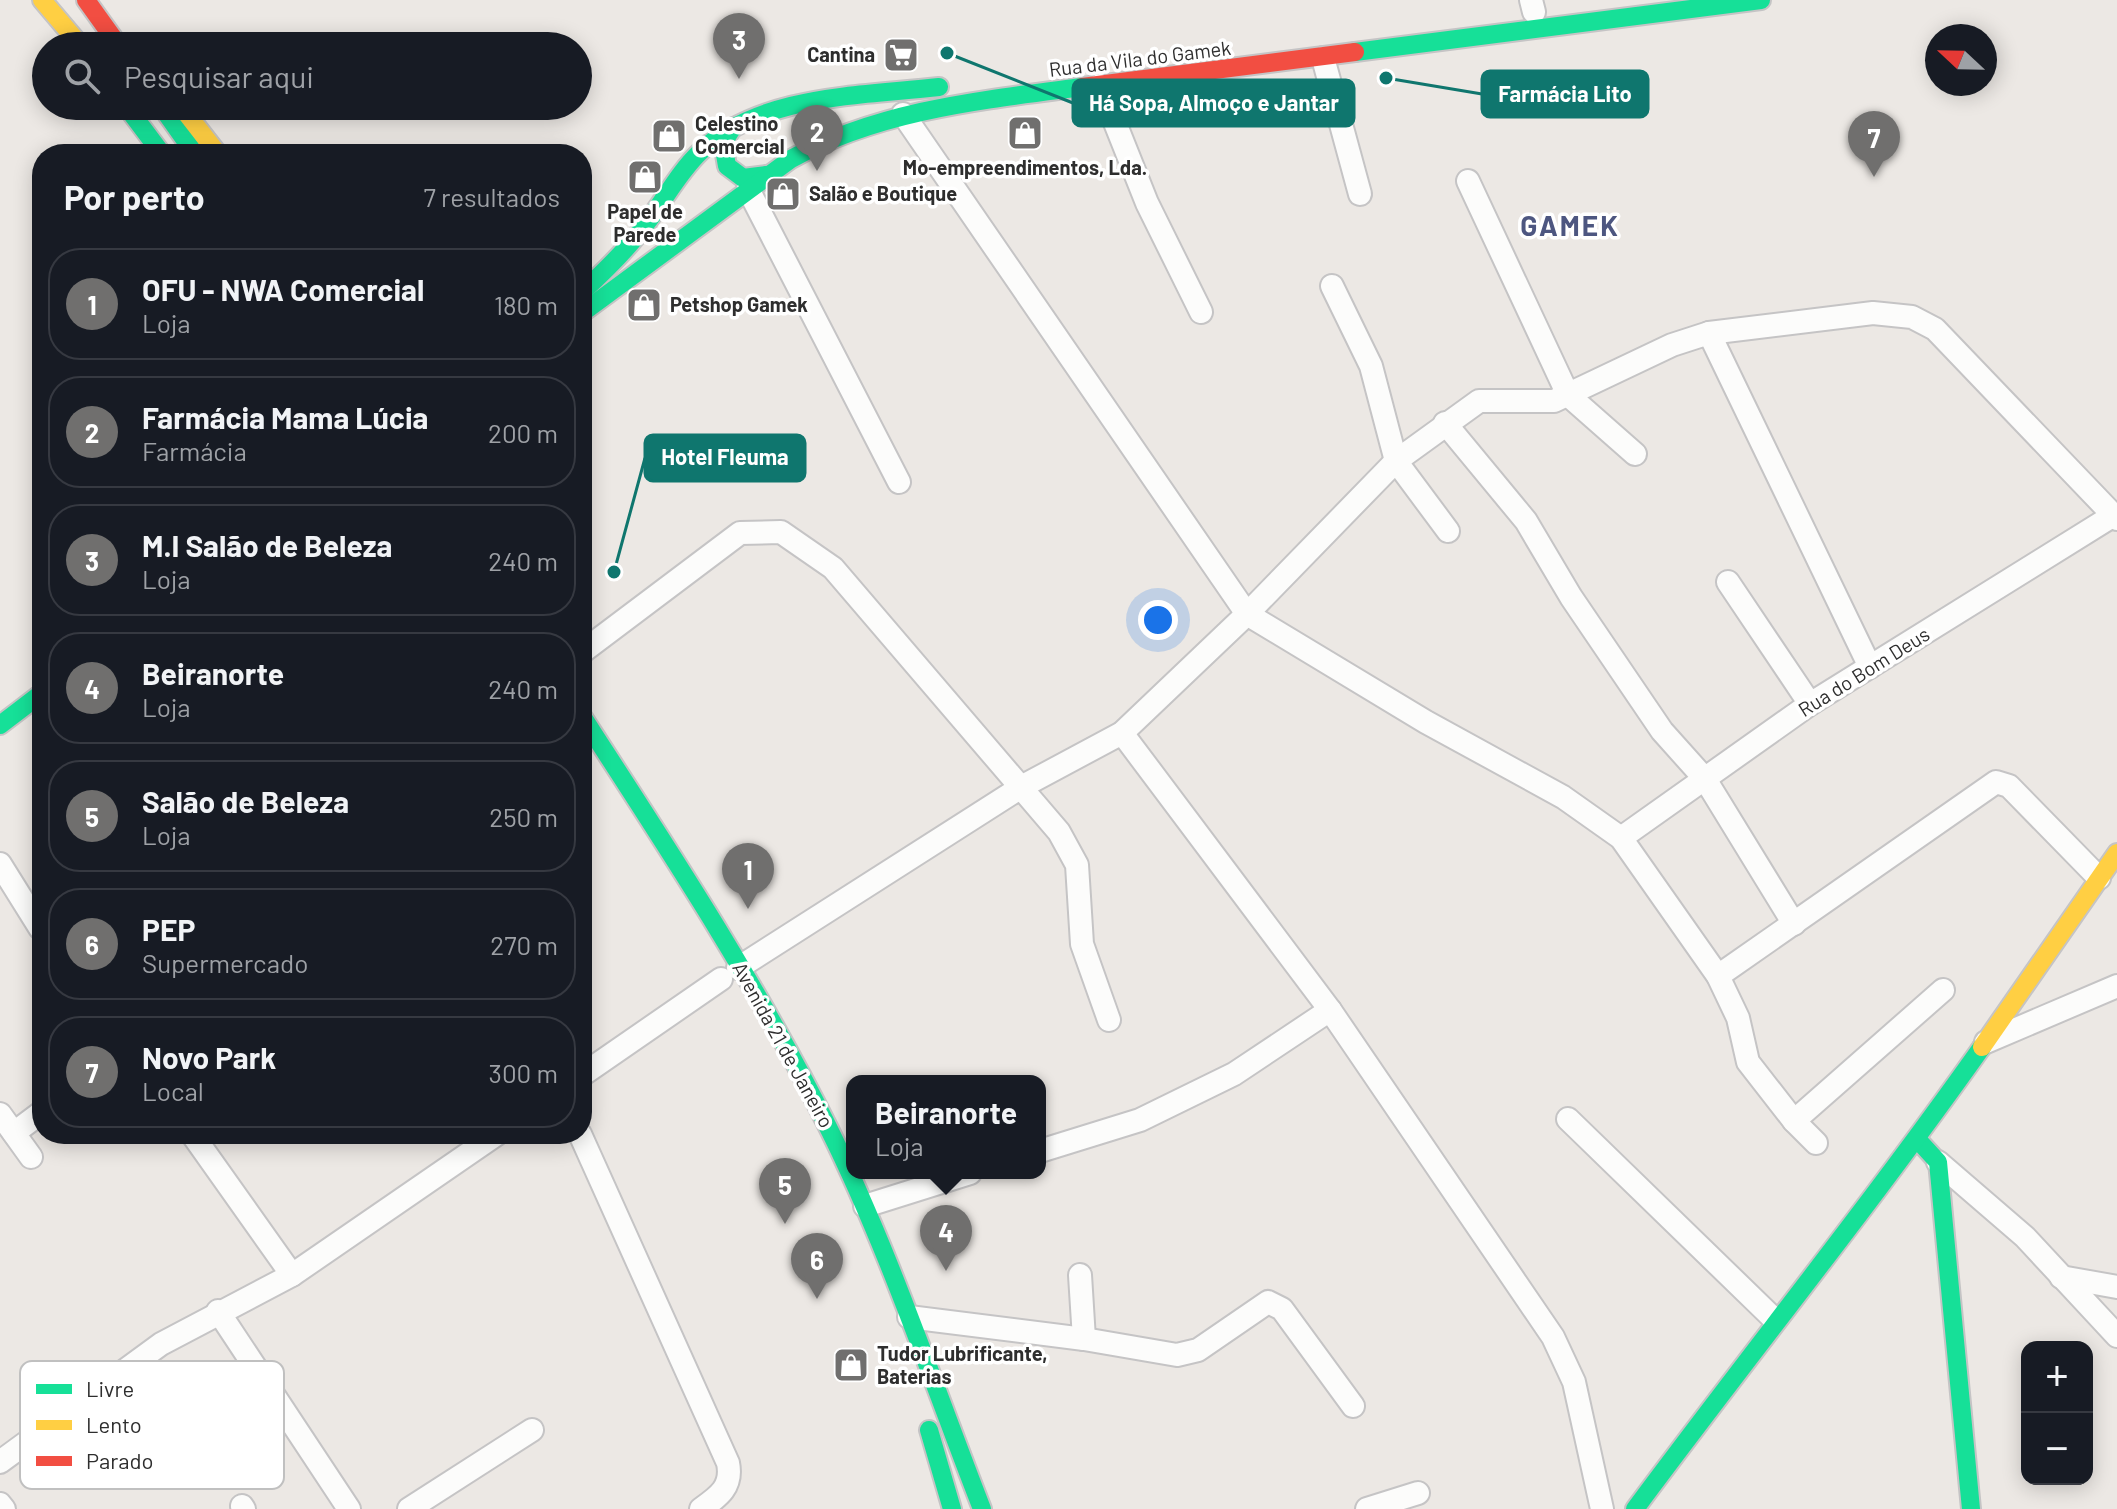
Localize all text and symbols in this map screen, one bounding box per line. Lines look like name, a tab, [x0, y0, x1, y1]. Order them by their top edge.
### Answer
pin: 3	[713, 13, 765, 79]
north arrow	[1925, 24, 1997, 96]
search box	[32, 32, 592, 120]
street label: Rua da Vila do Gamek	[1047, 35, 1232, 81]
supermarket icon: Cantina	[882, 36, 920, 74]
place label: Cantina	[807, 42, 875, 66]
icon: search	[60, 54, 104, 98]
text: Pesquisar aqui	[124, 58, 314, 94]
callout: Farmácia Lito	[1482, 71, 1648, 117]
callout: Há Sopa, Almoço e Jantar	[1073, 80, 1354, 126]
text: Farmácia Lito	[1498, 80, 1632, 106]
text: Há Sopa, Almoço e Jantar	[1089, 89, 1339, 115]
pin: 2	[791, 105, 843, 171]
place label: Celestino Comercial	[695, 111, 785, 158]
pin: 7	[1848, 111, 1900, 177]
shop icon: Mo-empreendimentos, Lda.	[1006, 114, 1044, 152]
shop icon: Celestino Comercial	[650, 117, 688, 155]
place label: Mo-empreendimentos, Lda.	[903, 155, 1147, 179]
shop icon: Papel de Parede	[626, 158, 664, 196]
shop icon: Salão e Boutique	[764, 175, 802, 213]
text: Por perto	[64, 176, 205, 217]
text: 7 resultados	[423, 181, 560, 212]
place label: Salão e Boutique	[809, 181, 957, 205]
place label: Papel de Parede	[607, 199, 683, 246]
district label: GAMEK	[1520, 208, 1620, 242]
text: OFU - NWA Comercial	[142, 271, 424, 307]
shop icon: Petshop Gamek	[625, 286, 663, 324]
text: 1	[87, 289, 97, 320]
text: 180 m	[494, 289, 558, 320]
place label: Petshop Gamek	[670, 292, 808, 316]
text: Loja	[142, 307, 191, 338]
text: Farmácia Mama Lúcia	[142, 399, 428, 435]
text: 2	[85, 417, 99, 448]
text: 200 m	[488, 417, 558, 448]
text: Farmácia	[142, 435, 247, 466]
callout: Hotel Fleuma	[645, 435, 805, 481]
text: Hotel Fleuma	[661, 443, 789, 469]
text: M.I Salão de Beleza	[142, 527, 392, 563]
text: 3	[85, 545, 99, 576]
text: 240 m	[488, 545, 558, 576]
text: Loja	[142, 563, 191, 594]
your location	[1138, 600, 1178, 640]
street label: Rua do Bom Deus	[1793, 621, 1934, 721]
text: Beiranorte	[142, 655, 284, 691]
text: 4	[84, 673, 100, 704]
text: 240 m	[488, 673, 558, 704]
text: Loja	[142, 691, 191, 722]
text: Salão de Beleza	[142, 783, 349, 819]
text: 5	[85, 801, 99, 832]
text: 250 m	[489, 801, 558, 832]
text: Loja	[142, 819, 191, 850]
pin: 1	[722, 843, 774, 909]
text: PEP	[142, 911, 195, 947]
text: 6	[85, 929, 99, 960]
text: 270 m	[490, 929, 558, 960]
text: Supermercado	[142, 947, 308, 978]
street label: Avenida 21 de Janeiro	[728, 957, 839, 1132]
text: Novo Park	[142, 1039, 276, 1075]
text: 7	[86, 1057, 98, 1088]
text: 300 m	[489, 1057, 558, 1088]
text: Local	[142, 1075, 204, 1106]
popup	[846, 1075, 1046, 1179]
text: Beiranorte	[875, 1094, 1017, 1130]
text: Loja	[875, 1130, 924, 1161]
pin: 5	[759, 1158, 811, 1224]
pin: 4	[920, 1205, 972, 1271]
pin: 6	[791, 1233, 843, 1299]
place label: Tudor Lubrificante, Baterias	[877, 1341, 1048, 1388]
map controls	[2021, 1341, 2093, 1485]
button: +	[2021, 1341, 2093, 1413]
shop icon: Tudor Lubrificante, Baterias	[832, 1346, 870, 1384]
legend	[20, 1361, 284, 1489]
text: Livre	[86, 1375, 134, 1401]
text: Lento	[86, 1411, 142, 1437]
button: −	[2021, 1413, 2093, 1485]
text: Parado	[86, 1447, 153, 1473]

